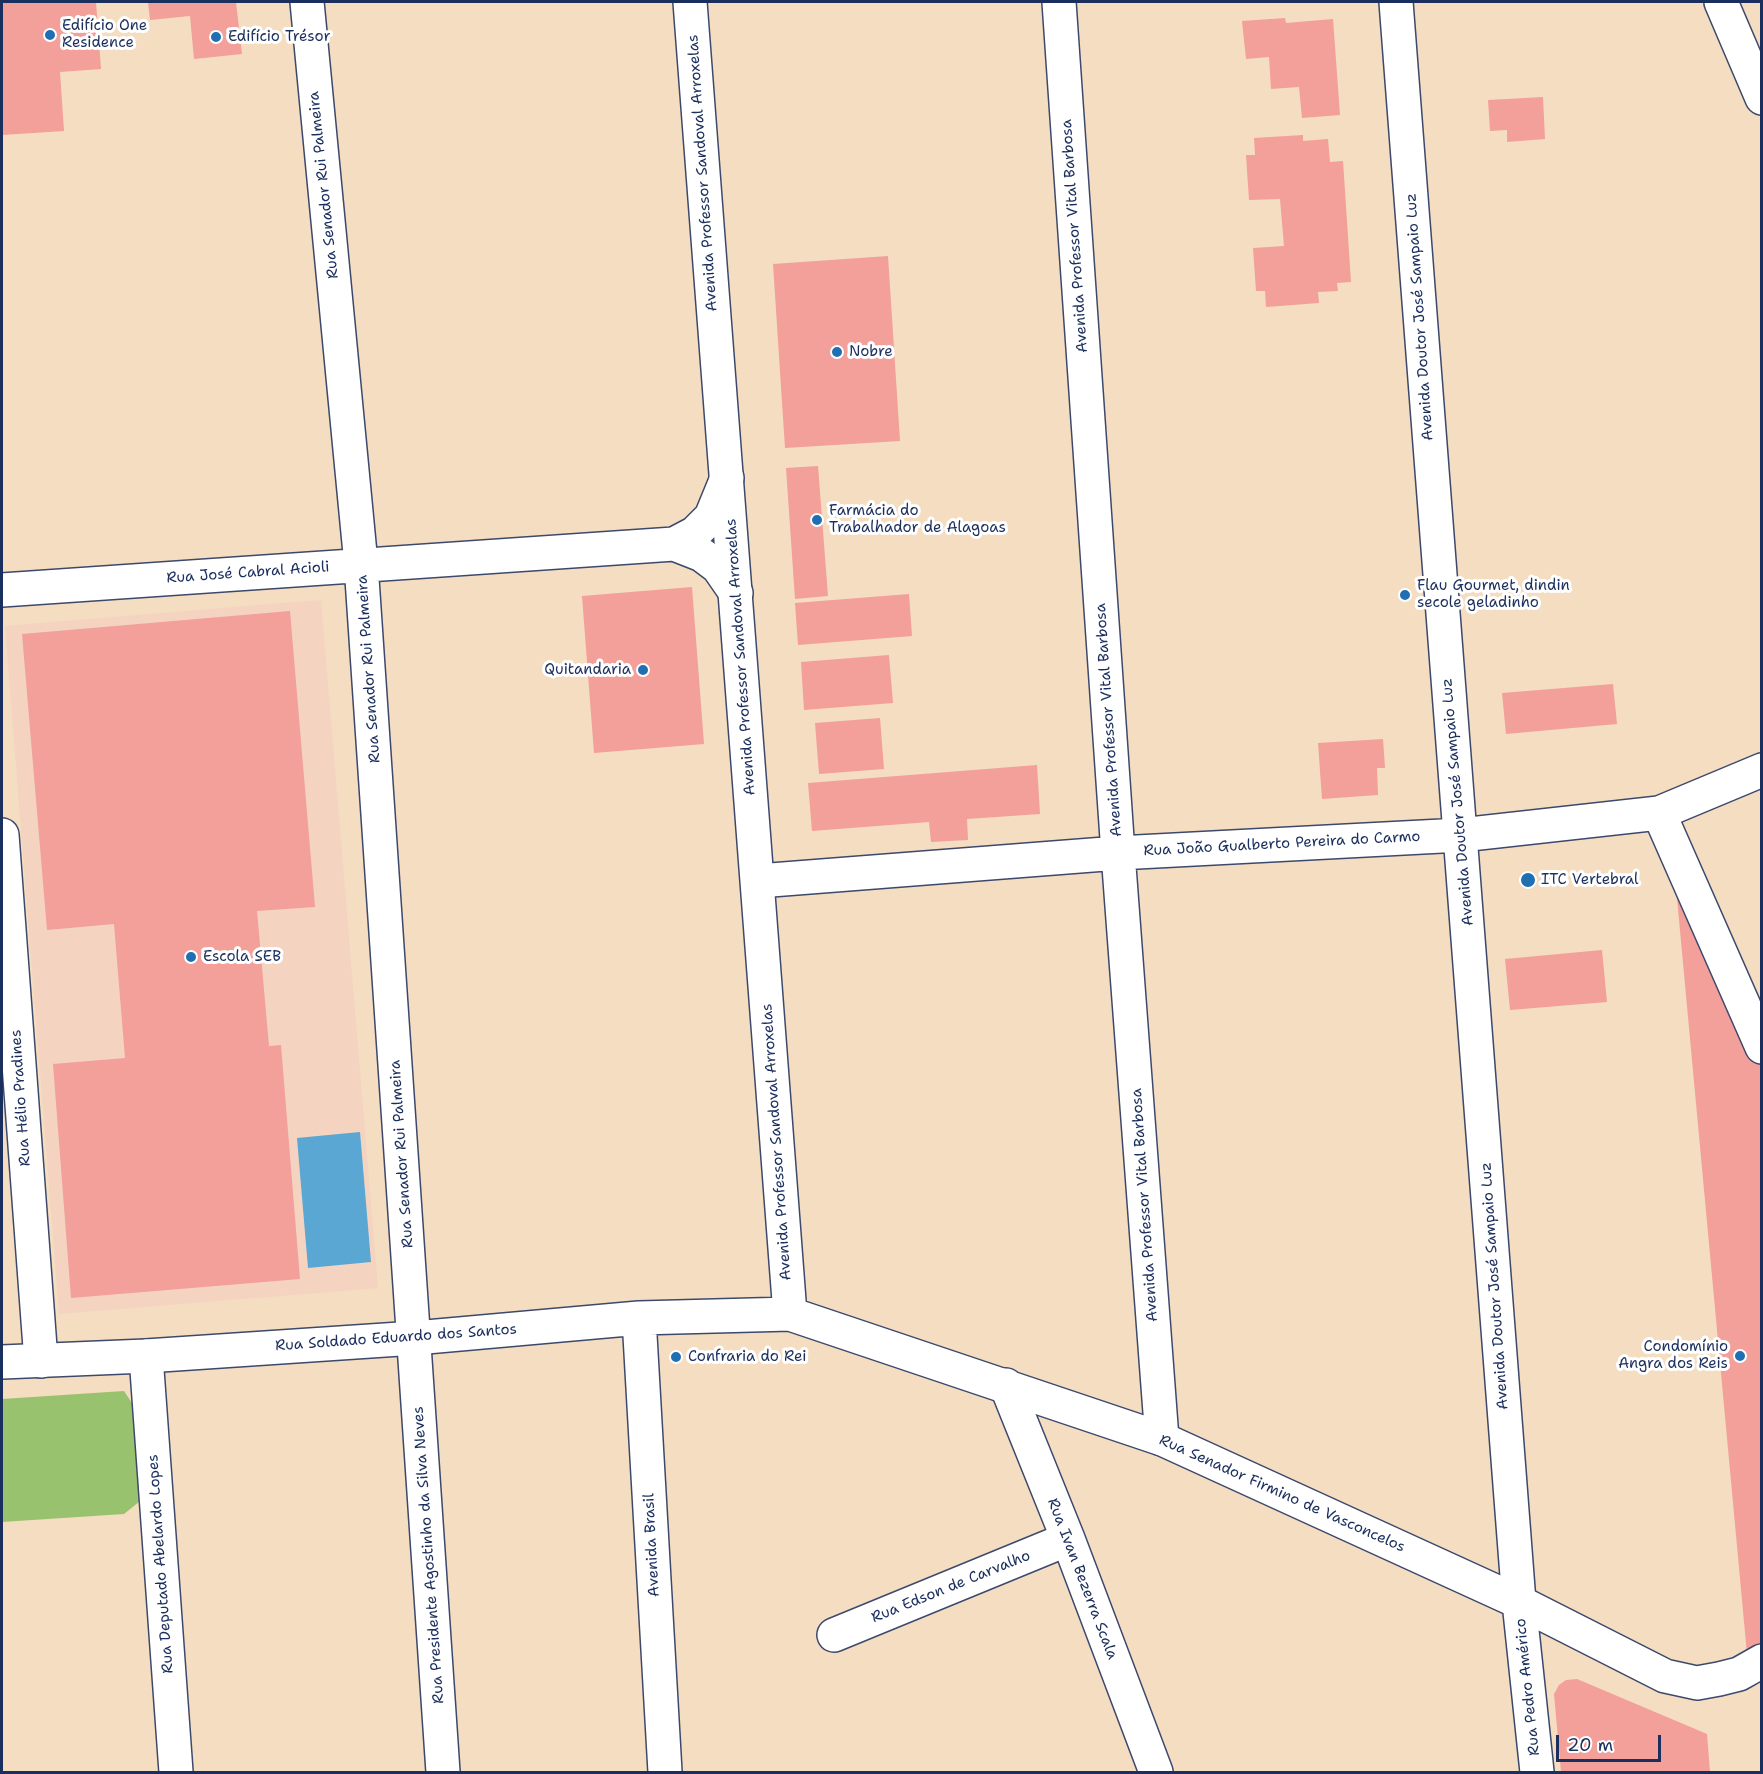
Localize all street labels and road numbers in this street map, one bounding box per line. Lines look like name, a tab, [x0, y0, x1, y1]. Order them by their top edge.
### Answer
street label: Avenida Professor Sandoval Arroxelas	[684, 34, 722, 312]
street label: Rua Senador Rui Palmeira	[305, 90, 343, 280]
street label: Avenida Professor Vital Barbosa	[1058, 119, 1092, 353]
street label: Avenida Doutor José Sampaio Luz	[1402, 192, 1438, 442]
street label: Avenida Professor Sandoval Arroxelas	[722, 518, 760, 796]
street label: Rua José Cabral Acioli	[166, 558, 330, 588]
street label: Rua Senador Rui Palmeira	[353, 574, 385, 764]
street label: Avenida Professor Vital Barbosa	[1092, 603, 1126, 837]
street label: Avenida Doutor José Sampaio Luz	[1438, 677, 1478, 927]
street label: Rua João Gualberto Pereira do Carmo	[1143, 828, 1421, 860]
street label: Avenida Professor Sandoval Arroxelas	[758, 1003, 796, 1281]
street label: Rua Hélio Pradines	[7, 1029, 35, 1167]
street label: Rua Senador Rui Palmeira	[386, 1059, 418, 1249]
street label: Avenida Professor Vital Barbosa	[1128, 1088, 1162, 1322]
street label: Avenida Doutor José Sampaio Luz	[1477, 1161, 1513, 1411]
street label: Rua Soldado Eduardo dos Santos	[275, 1321, 517, 1355]
street label: Rua Presidente Agostinho da Silva Neves	[410, 1406, 448, 1704]
street label: Rua Senador Firmino de Vasconcelos	[1156, 1431, 1408, 1557]
street label: Rua Deputado Abelardo Lopes	[144, 1454, 178, 1674]
street label: Avenida Brasil	[640, 1493, 664, 1597]
street label: Rua Ivan Bezerra Scala	[1043, 1496, 1121, 1662]
street label: Rua Edson de Carvalho	[869, 1547, 1033, 1627]
street label: Rua Pedro Américo	[1512, 1617, 1544, 1757]

